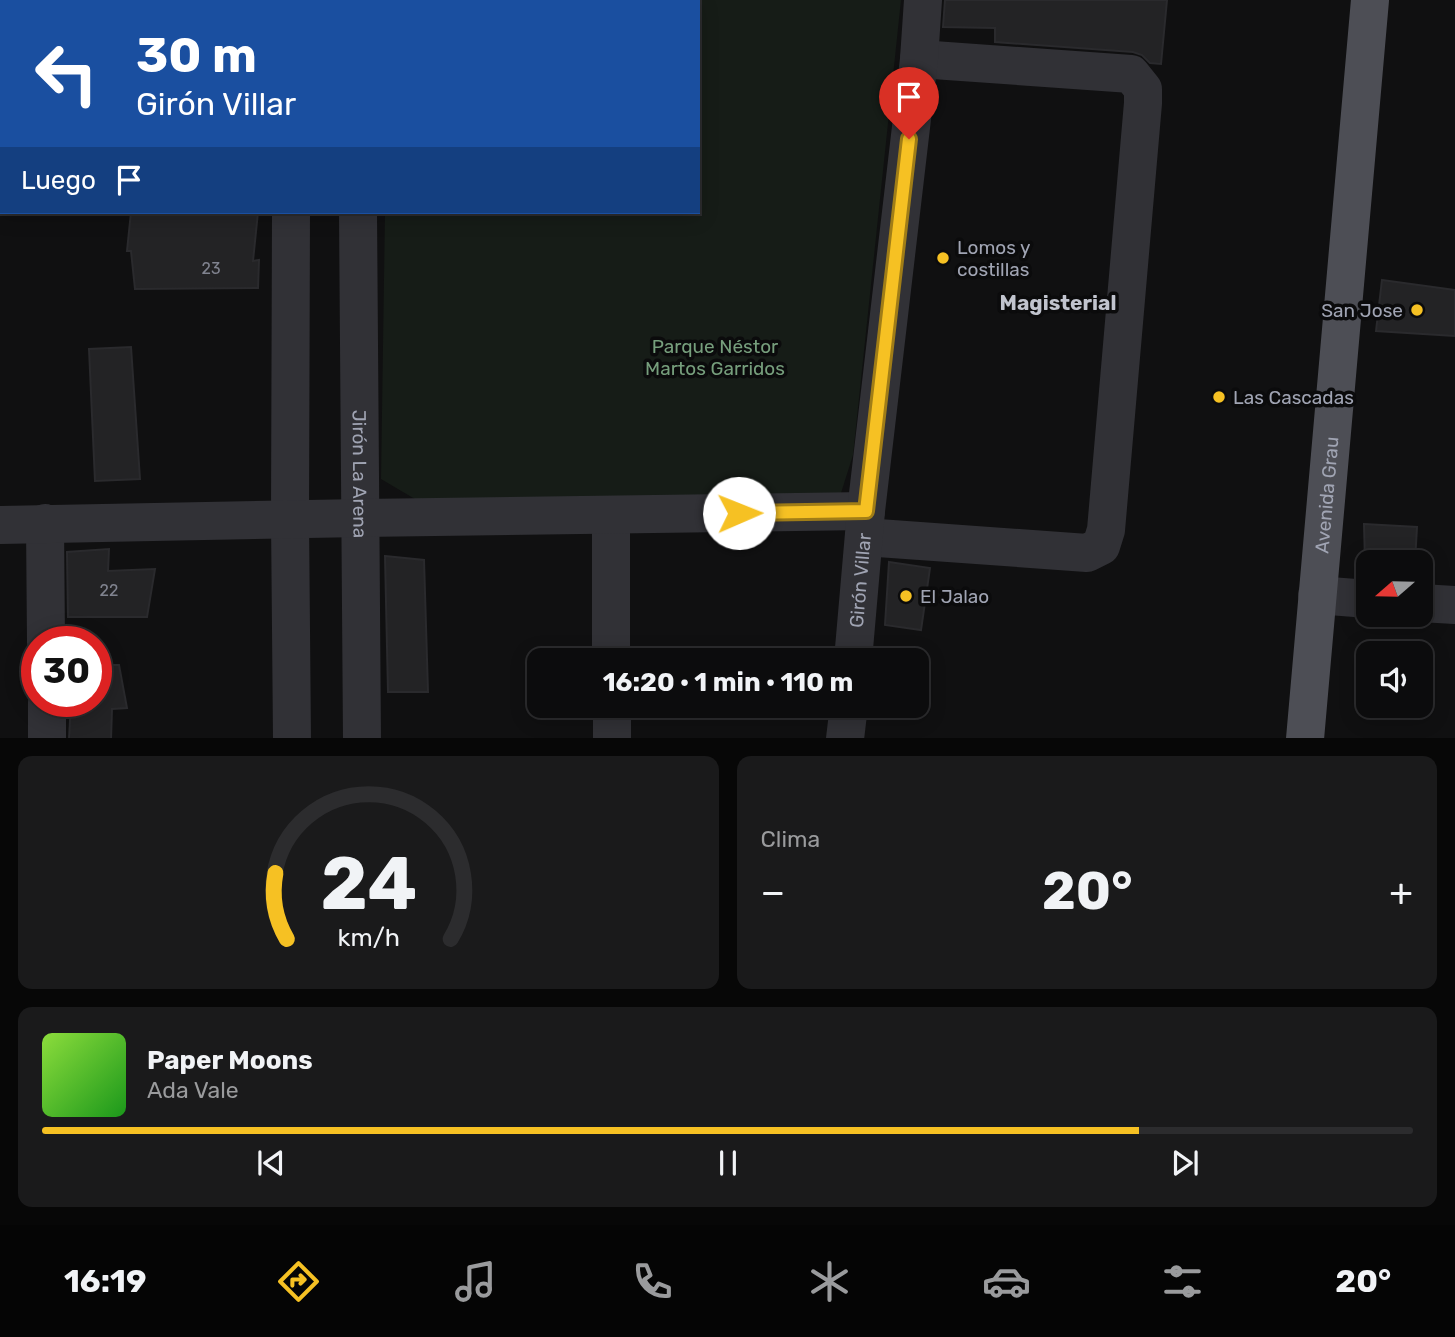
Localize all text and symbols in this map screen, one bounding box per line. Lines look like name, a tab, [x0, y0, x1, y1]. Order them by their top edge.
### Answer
text: 30 m	[136, 26, 257, 84]
icon: left	[21, 28, 112, 119]
pin	[879, 67, 939, 139]
icon: arrive	[890, 78, 928, 116]
text: Girón Villar	[136, 85, 296, 123]
icon: arrive	[110, 161, 148, 199]
text: Luego	[21, 165, 96, 196]
place label: Lomos y costillas	[957, 236, 1031, 281]
marker: Lomos y costillas	[935, 250, 951, 266]
house number: 23	[201, 259, 221, 278]
district label: Magisterial	[1000, 290, 1116, 315]
place label: San Jose	[1321, 299, 1403, 322]
marker: San Jose	[1409, 302, 1425, 318]
park label: Parque Néstor Martos Garridos	[645, 335, 785, 380]
place label: Las Cascadas	[1233, 386, 1354, 409]
marker: Las Cascadas	[1211, 389, 1227, 405]
street label: Jirón La Arena	[348, 410, 371, 538]
street label: Avenida Grau	[1310, 435, 1344, 555]
position arrow	[702, 476, 776, 550]
street label: Girón Villar	[845, 531, 876, 629]
north arrow	[1356, 550, 1433, 626]
map controls	[1356, 550, 1433, 718]
house number: 22	[100, 581, 118, 600]
place label: El Jalao	[920, 585, 989, 608]
marker: El Jalao	[898, 588, 914, 604]
speed limit sign: 30	[21, 626, 112, 717]
button: sound	[1356, 641, 1433, 718]
text: 16:20 · 1 min · 110 m	[603, 667, 853, 698]
text: Clima	[761, 825, 820, 853]
text: 24	[320, 841, 417, 927]
text: 20°	[1042, 860, 1133, 922]
text: −	[761, 869, 785, 915]
text: +	[1389, 869, 1413, 915]
text: km/h	[337, 922, 399, 951]
text: Paper Moons	[147, 1045, 313, 1076]
text: Ada Vale	[147, 1076, 239, 1104]
icon: previous	[252, 1144, 290, 1182]
icon: pause	[709, 1144, 747, 1182]
icon: next	[1166, 1144, 1204, 1182]
icon: directions	[274, 1257, 323, 1306]
icon: music	[451, 1257, 500, 1306]
icon: phone	[628, 1257, 677, 1306]
icon: climate	[805, 1257, 854, 1306]
icon: car	[982, 1257, 1031, 1306]
icon: filters	[1158, 1257, 1207, 1306]
text: 16:19	[64, 1262, 146, 1300]
text: 20°	[1335, 1262, 1391, 1300]

